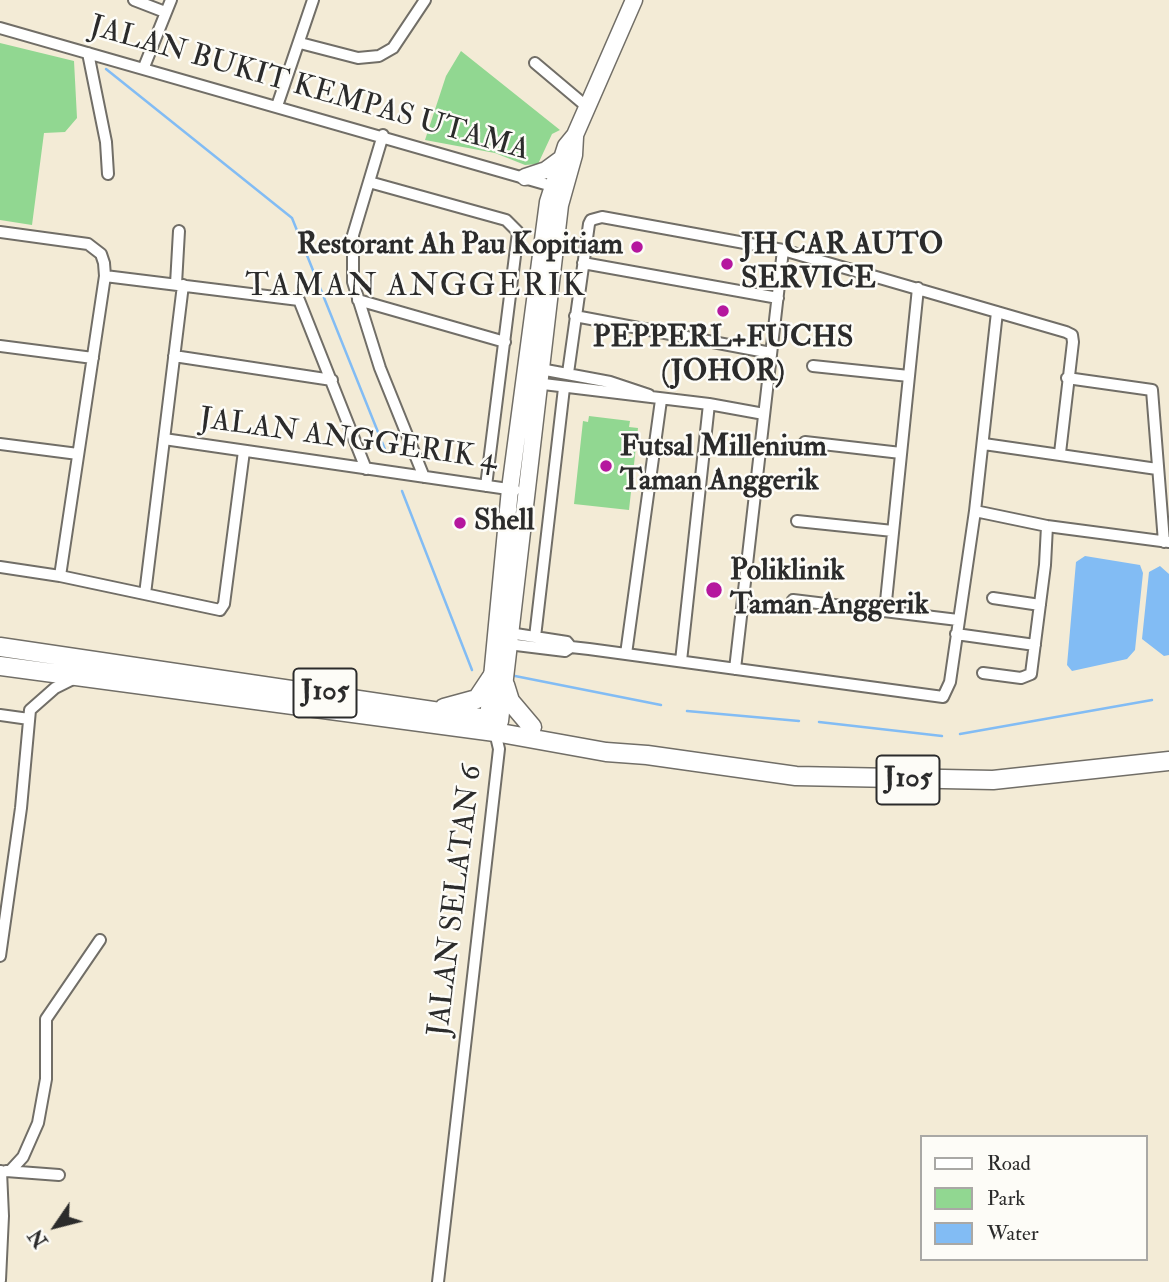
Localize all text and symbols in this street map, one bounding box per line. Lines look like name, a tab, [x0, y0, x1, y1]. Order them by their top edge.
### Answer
street label: JALAN BUKIT KEMPAS UTAMA	[85, 10, 533, 170]
place label: Restorant Ah Pau Kopitiam	[297, 229, 623, 265]
place label: JH CAR AUTO SERVICE	[741, 229, 943, 300]
marker: Restorant Ah Pau Kopitiam	[629, 239, 645, 255]
marker: JH CAR AUTO SERVICE	[719, 256, 735, 272]
district label: TAMAN ANGGERIK	[247, 269, 585, 307]
marker: PEPPERL+FUCHS (JOHOR)	[715, 303, 731, 319]
place label: PEPPERL+FUCHS (JOHOR)	[593, 322, 853, 392]
street label: JALAN ANGGERIK 4	[197, 402, 499, 480]
place label: Futsal Millenium Taman Anggerik	[620, 431, 827, 502]
marker: Futsal Millenium Taman Anggerik	[598, 458, 614, 474]
place label: Shell	[474, 505, 534, 541]
marker: Shell	[452, 515, 468, 531]
place label: Poliklinik Taman Anggerik	[730, 555, 929, 626]
marker: Poliklinik Taman Anggerik	[704, 580, 724, 600]
road number: J105	[294, 668, 356, 718]
road number: J105	[876, 756, 940, 804]
street label: JALAN SELATAN 6	[422, 763, 492, 1039]
legend	[920, 1135, 1148, 1261]
text: Road	[987, 1150, 1031, 1177]
text: Park	[987, 1185, 1025, 1212]
north arrow	[21, 1191, 91, 1261]
text: Water	[987, 1220, 1039, 1247]
text: N	[24, 1224, 54, 1252]

